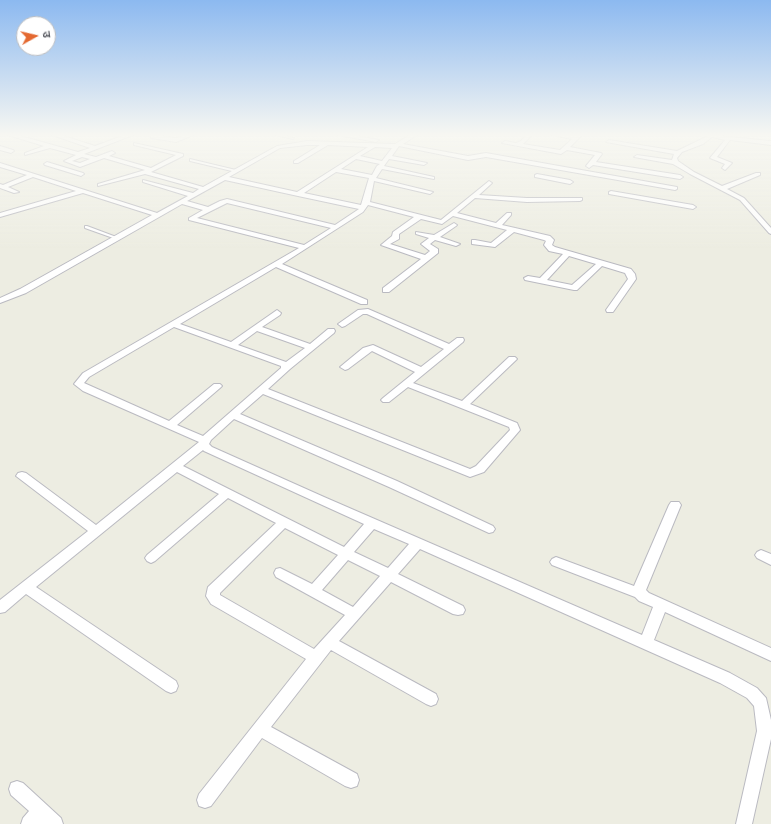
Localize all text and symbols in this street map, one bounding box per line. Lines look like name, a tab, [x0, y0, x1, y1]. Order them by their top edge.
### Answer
north arrow	[16, 16, 56, 56]
text: उ	[40, 30, 54, 39]

